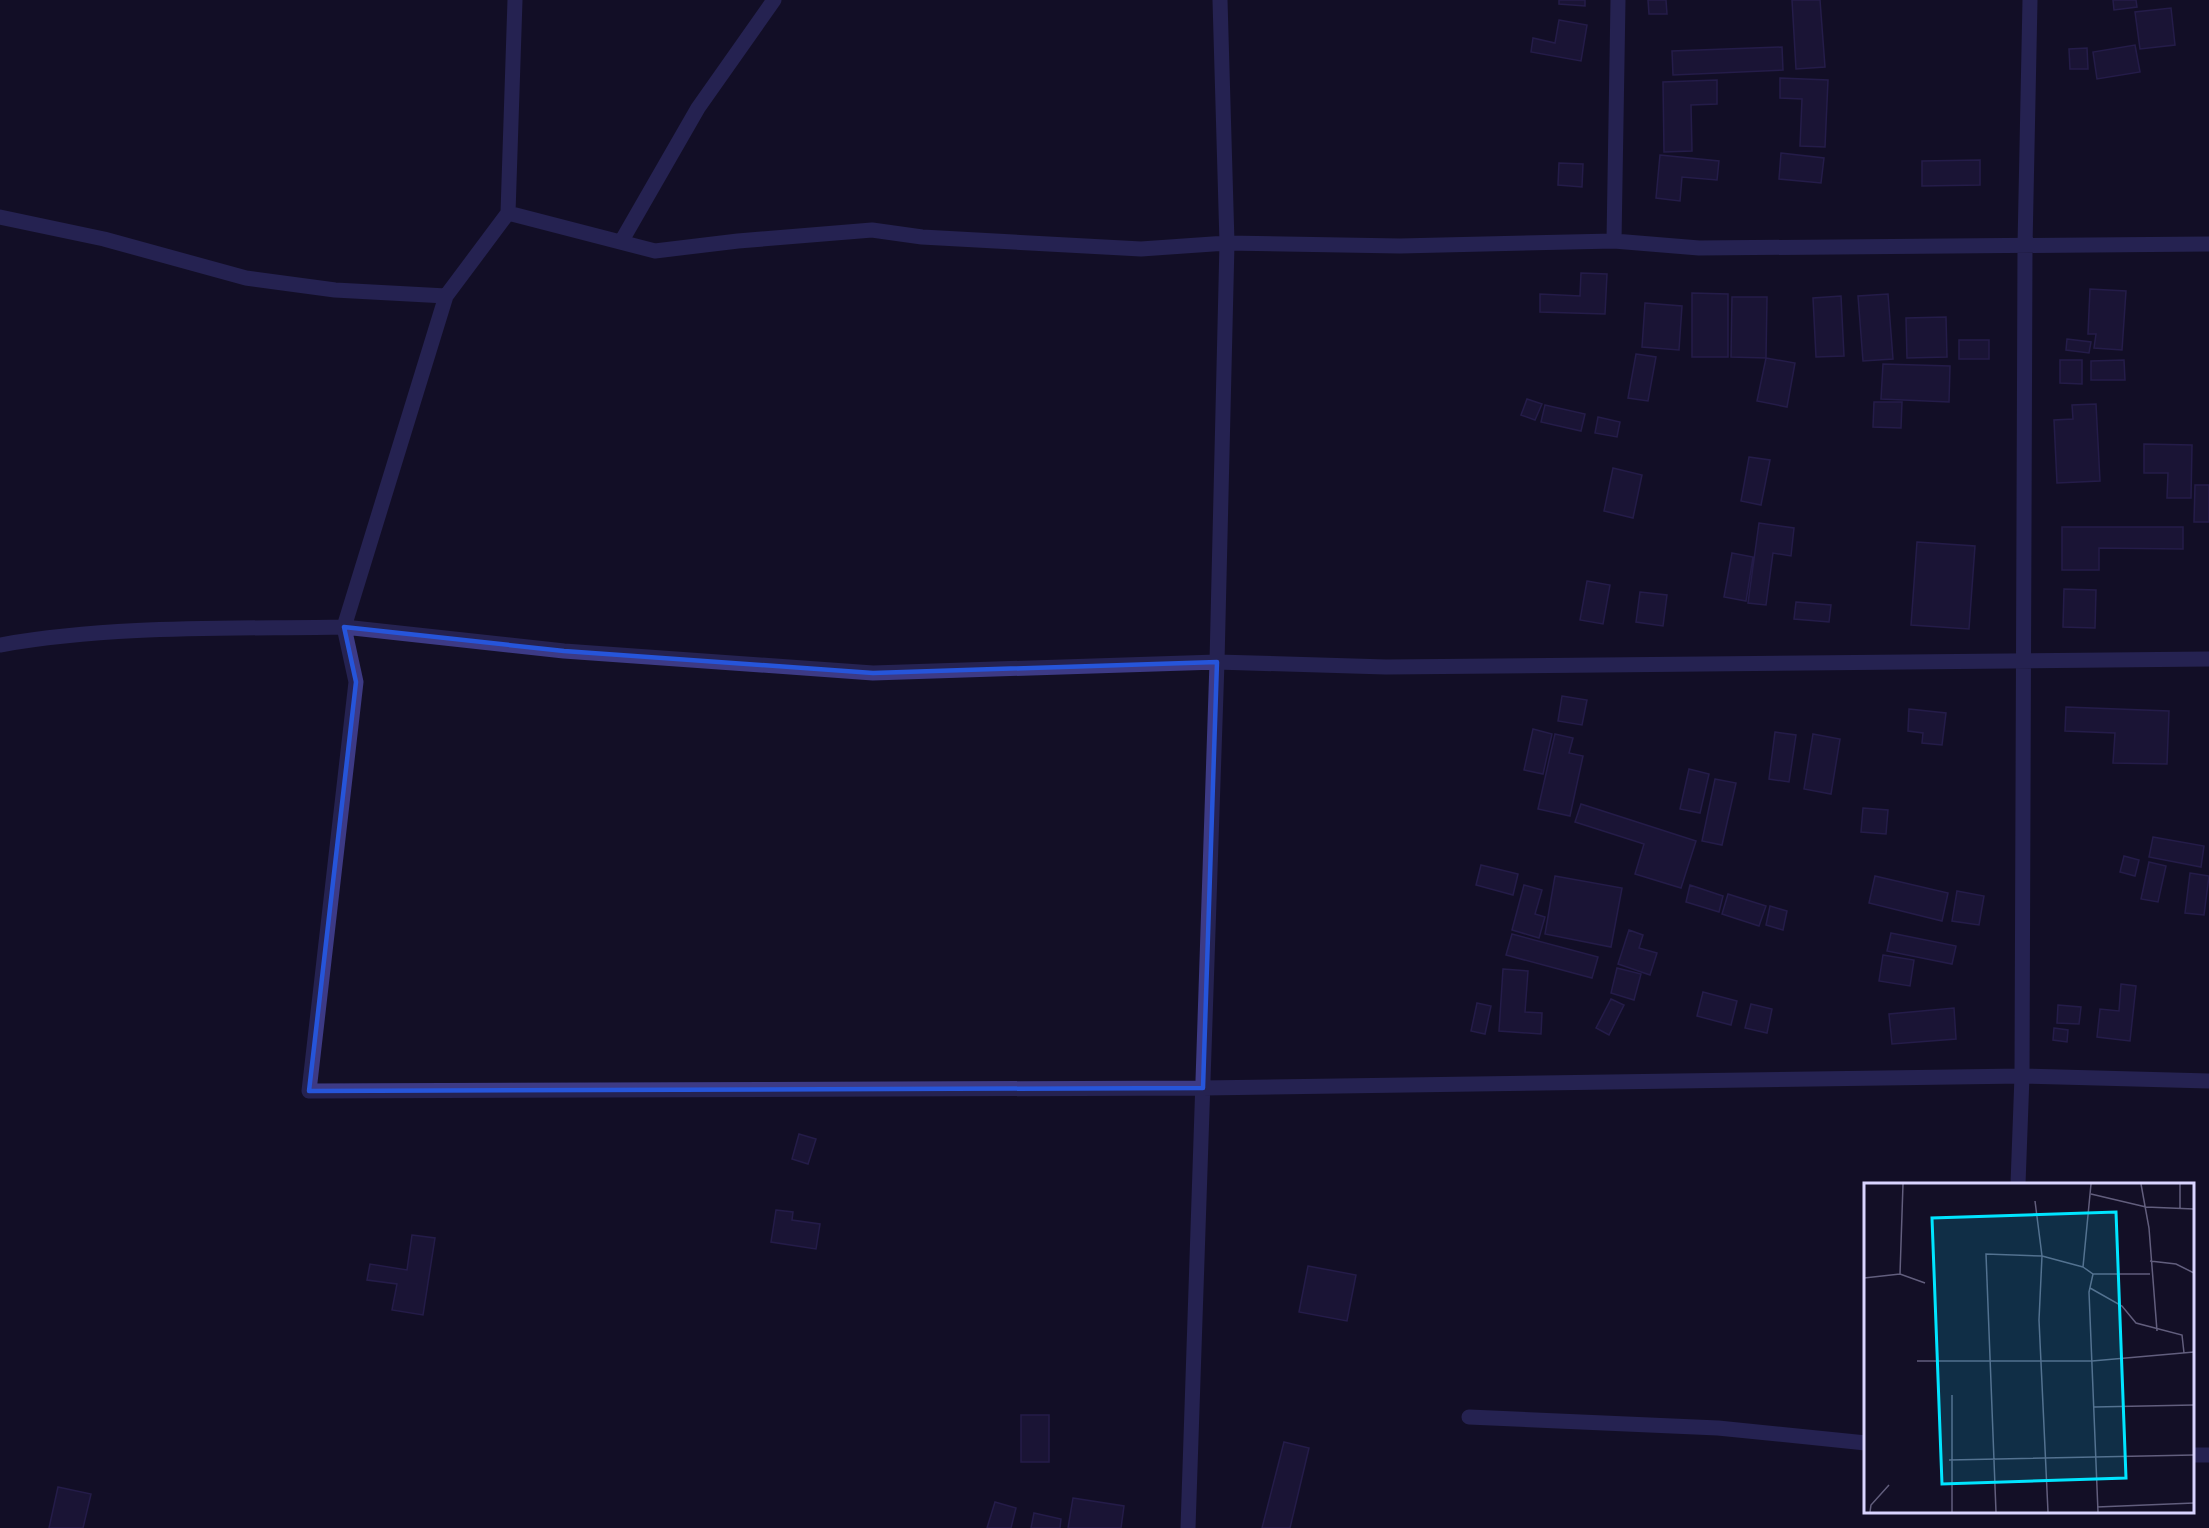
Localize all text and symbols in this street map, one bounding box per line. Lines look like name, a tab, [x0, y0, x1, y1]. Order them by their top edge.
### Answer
inset map	[1864, 1183, 2194, 1513]

